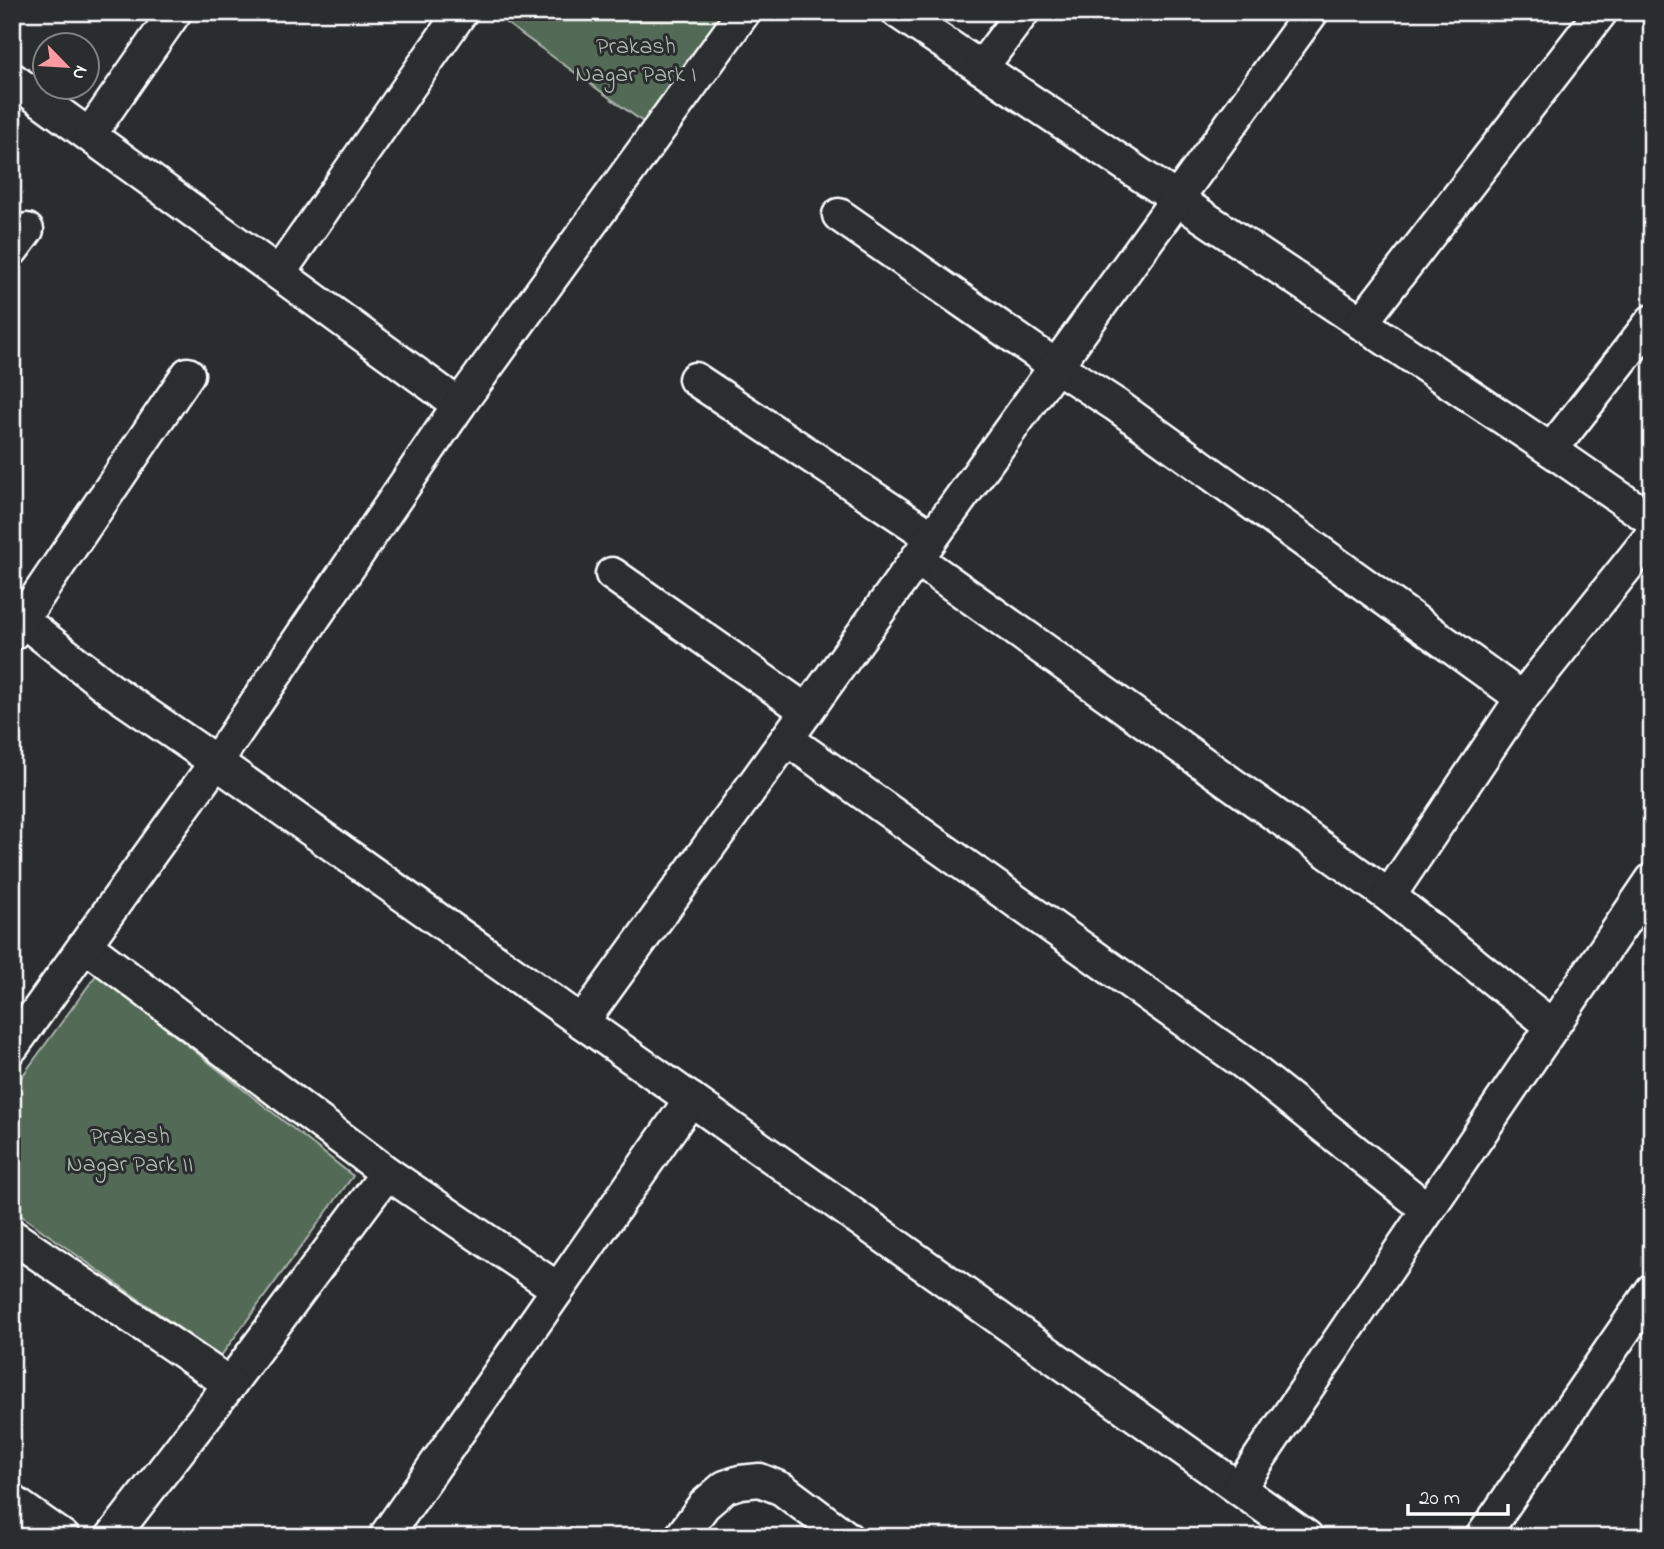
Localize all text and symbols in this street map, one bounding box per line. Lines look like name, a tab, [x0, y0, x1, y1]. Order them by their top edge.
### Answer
park label: Prakash Nagar Park I	[575, 30, 697, 93]
north arrow	[32, 32, 102, 102]
text: N	[64, 61, 94, 84]
park label: Prakash Nagar Park II	[66, 1120, 194, 1183]
scale bar	[1408, 1472, 1508, 1516]
text: 20 m	[1419, 1484, 1460, 1514]

